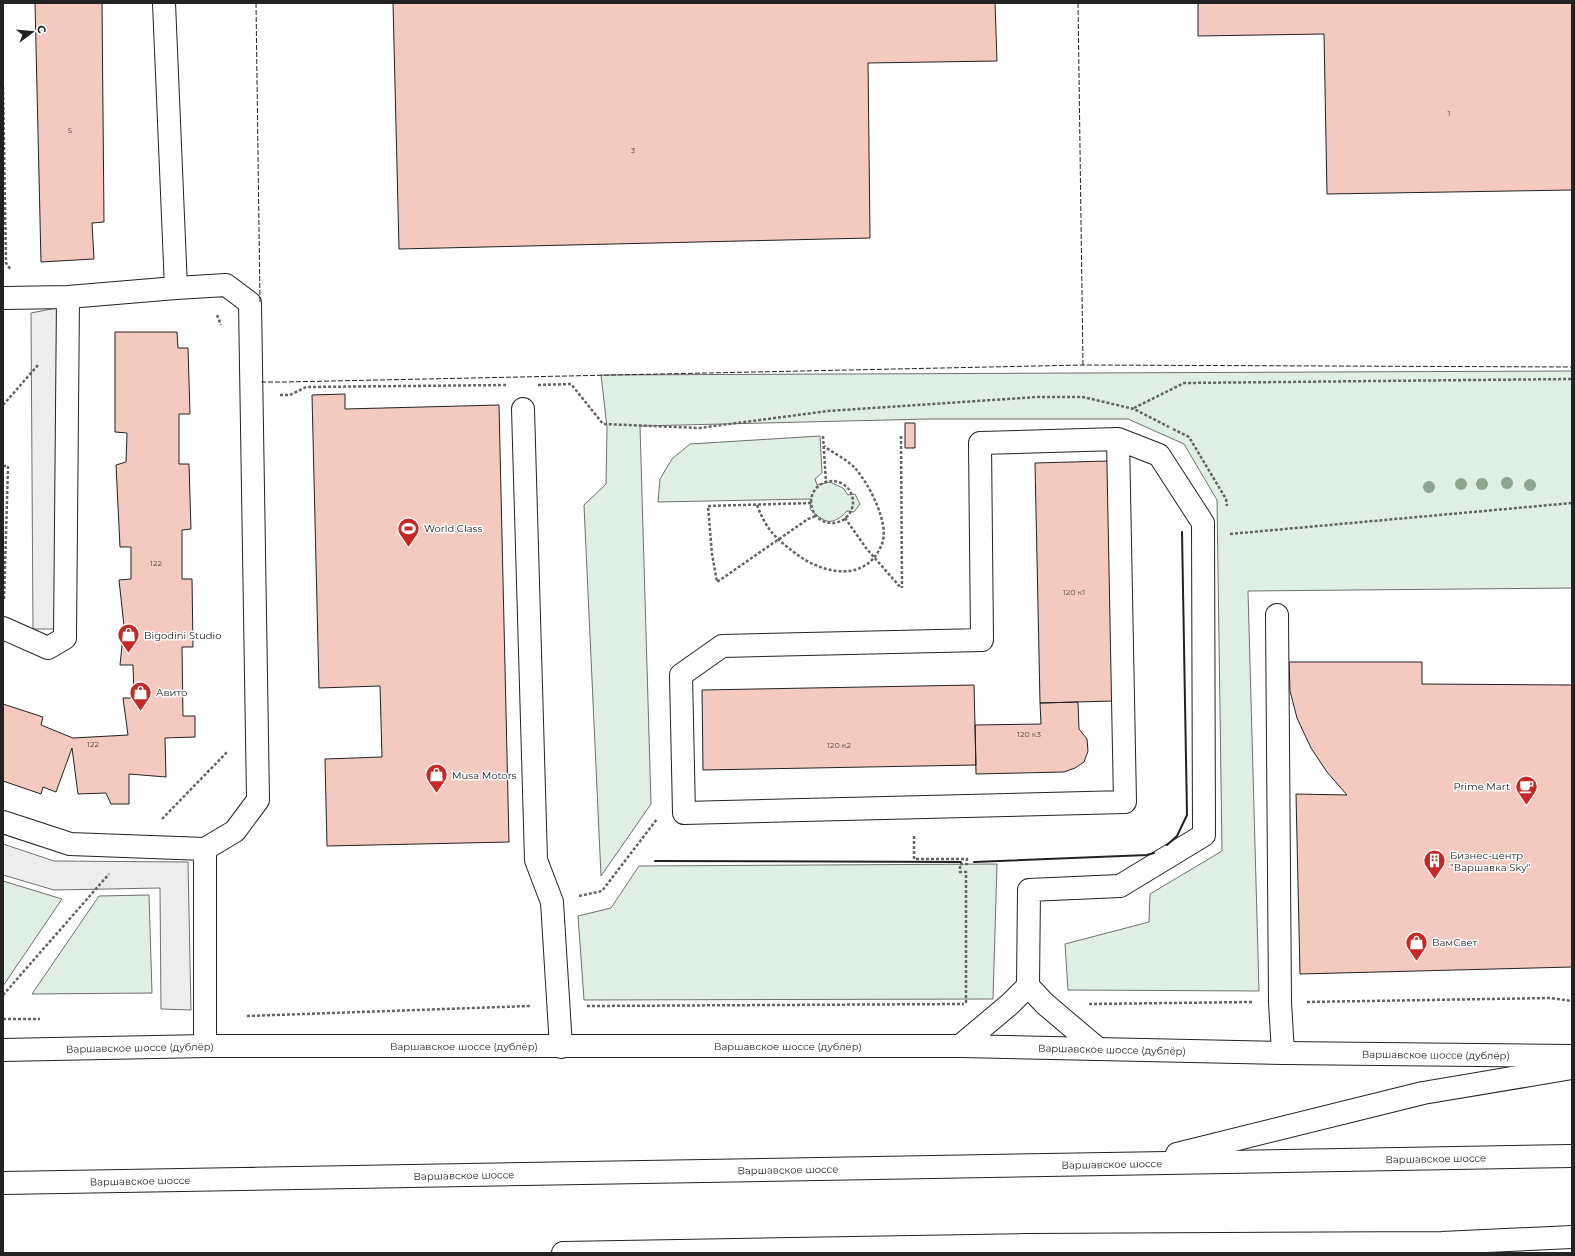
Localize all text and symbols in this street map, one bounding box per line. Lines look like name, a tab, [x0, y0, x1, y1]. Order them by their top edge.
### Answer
north arrow	[12, 12, 52, 52]
text: С	[34, 23, 49, 35]
house number: 1	[1448, 108, 1450, 118]
house number: 5	[68, 125, 73, 135]
house number: 3	[631, 145, 636, 155]
sports icon: World Class	[396, 515, 422, 548]
place label: World Class	[424, 522, 482, 535]
house number: 122	[150, 558, 162, 568]
house number: 120 к1	[1063, 587, 1085, 597]
shop icon: Bigodini Studio	[115, 622, 141, 655]
place label: Bigodini Studio	[144, 629, 222, 642]
shop icon: Авито	[127, 679, 153, 712]
place label: Авито	[156, 686, 187, 699]
house number: 120 к3	[1017, 729, 1041, 739]
house number: 122	[87, 739, 99, 749]
house number: 120 к2	[827, 740, 851, 750]
shop icon: Musa Motors	[424, 762, 450, 795]
place label: Musa Motors	[452, 769, 517, 782]
cafe icon: Prime Mart	[1513, 773, 1539, 806]
place label: Prime Mart	[1453, 780, 1510, 793]
building icon: Бизнес-центр "Варшавка Sky"	[1422, 848, 1448, 881]
place label: Бизнес-центр "Варшавка Sky"	[1450, 849, 1531, 874]
shop icon: ВамСвет	[1404, 929, 1430, 962]
place label: ВамСвет	[1432, 936, 1477, 949]
street label: Варшавское шоссе (дублёр)	[66, 1040, 214, 1056]
street label: Варшавское шоссе (дублёр)	[390, 1040, 538, 1053]
street label: Варшавское шоссе (дублёр)	[714, 1040, 862, 1053]
street label: Варшавское шоссе (дублёр)	[1038, 1042, 1186, 1058]
street label: Варшавское шоссе (дублёр)	[1362, 1048, 1510, 1062]
street label: Варшавское шоссе	[1385, 1151, 1486, 1166]
street label: Варшавское шоссе	[1061, 1157, 1162, 1172]
street label: Варшавское шоссе	[737, 1163, 838, 1177]
street label: Варшавское шоссе	[413, 1168, 514, 1183]
street label: Варшавское шоссе	[89, 1174, 191, 1189]

